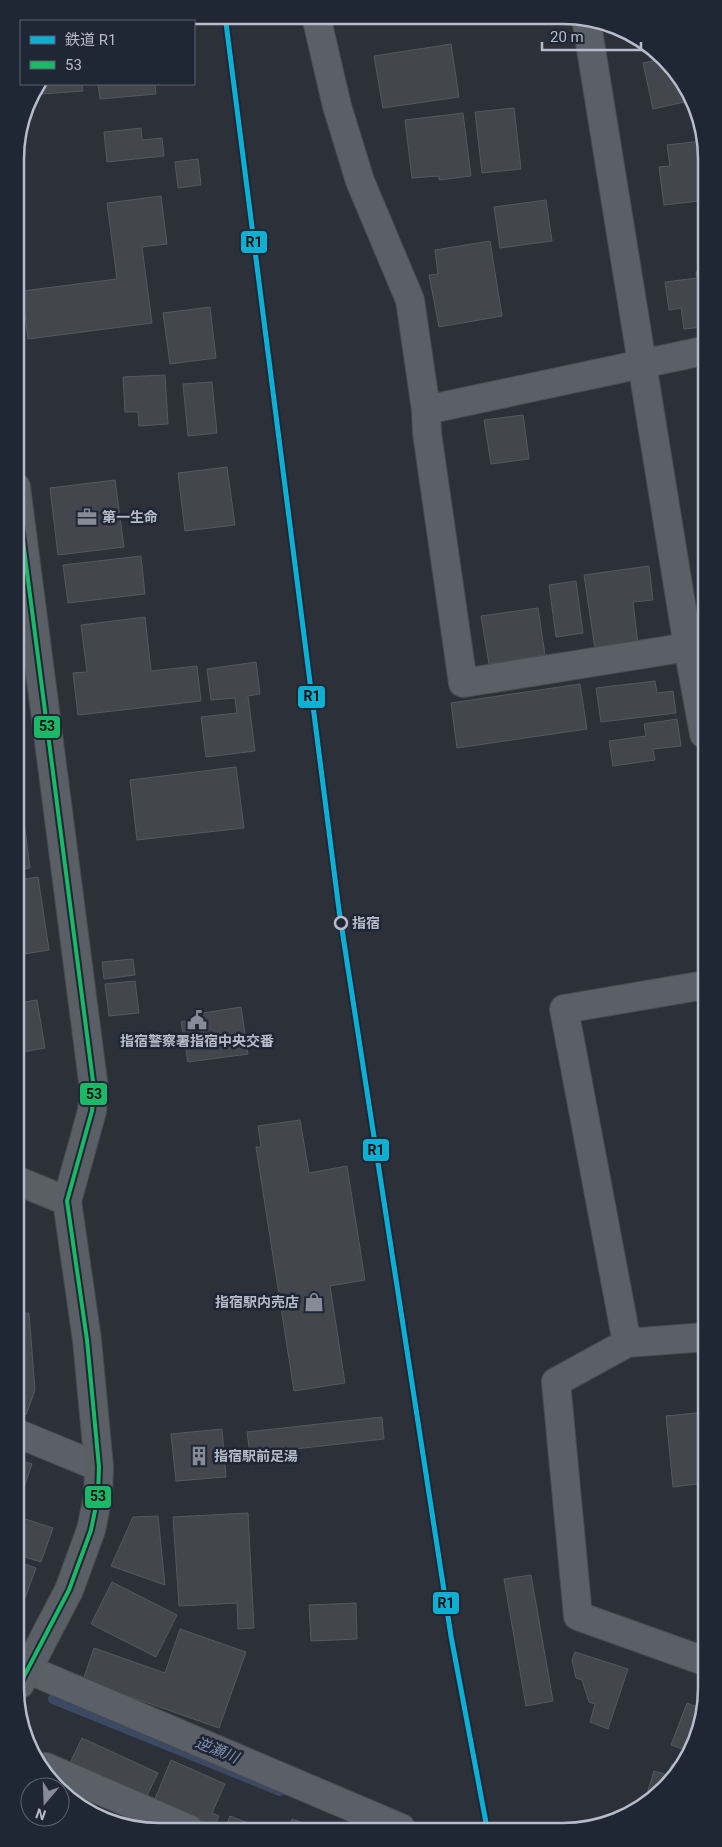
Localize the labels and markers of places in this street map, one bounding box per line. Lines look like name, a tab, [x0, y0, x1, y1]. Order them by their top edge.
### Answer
office icon: 第一生命	[76, 506, 98, 528]
place label: 第一生命	[102, 509, 158, 525]
place label: 指宿	[352, 915, 380, 931]
marker: 指宿	[334, 916, 348, 930]
public building icon: 指宿警察署指宿中央交番	[186, 1009, 208, 1031]
place label: 指宿警察署指宿中央交番	[120, 1033, 274, 1049]
shop icon: 指宿駅内売店	[303, 1291, 325, 1313]
place label: 指宿駅内売店	[215, 1294, 299, 1310]
building icon: 指宿駅前足湯	[188, 1445, 210, 1467]
place label: 指宿駅前足湯	[214, 1448, 298, 1464]

